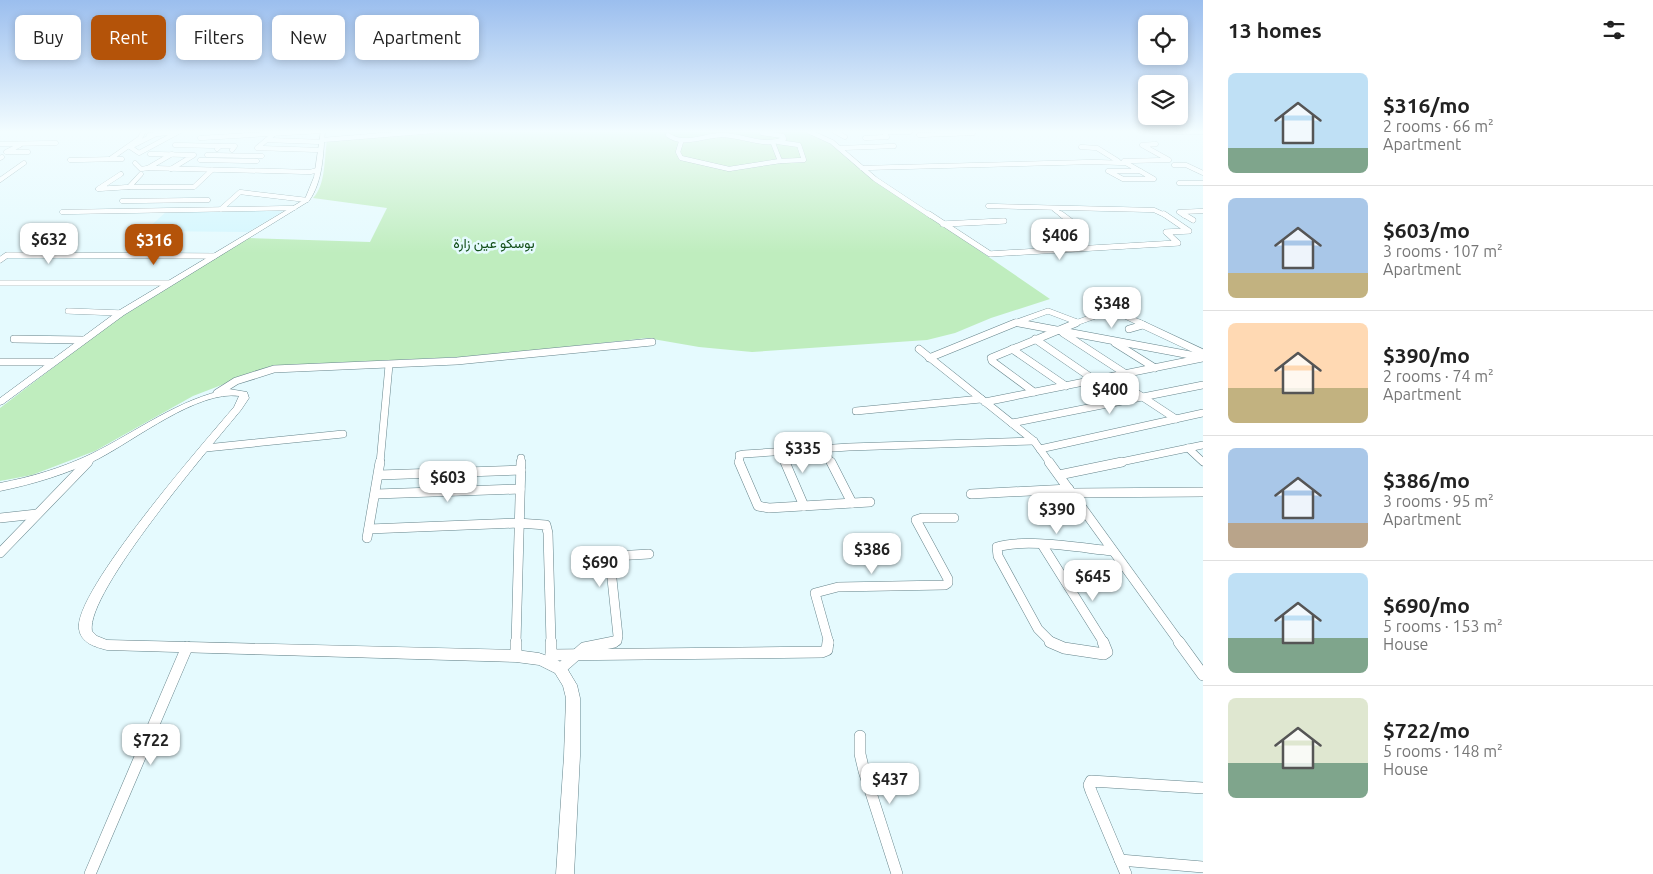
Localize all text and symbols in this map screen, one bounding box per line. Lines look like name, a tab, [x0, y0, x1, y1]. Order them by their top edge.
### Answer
chip: Buy	[15, 15, 81, 60]
chip: Rent	[91, 15, 166, 60]
chip: Filters	[176, 15, 262, 60]
chip: New	[272, 15, 345, 60]
chip: Apartment	[355, 15, 479, 60]
map controls	[1138, 15, 1188, 125]
button: locate	[1138, 15, 1188, 65]
icon: filters	[1600, 16, 1628, 44]
text: 13 homes	[1228, 18, 1322, 42]
button: layers	[1138, 75, 1188, 125]
icon: home	[1268, 93, 1328, 153]
text: $316/mo	[1383, 93, 1470, 117]
text: 2 rooms · 66 m²	[1383, 117, 1494, 135]
text: Apartment	[1383, 135, 1461, 153]
pin: $406	[1030, 218, 1090, 261]
icon: home	[1268, 218, 1328, 278]
text: $603/mo	[1383, 218, 1470, 242]
pin: $632	[19, 222, 79, 265]
pin: $316	[124, 224, 184, 266]
text: $406	[1042, 226, 1078, 244]
text: $632	[31, 230, 67, 248]
text: $316	[136, 231, 172, 249]
park label: بوسكو عين زارة	[453, 235, 535, 252]
text: 3 rooms · 107 m²	[1383, 242, 1503, 260]
text: Apartment	[1383, 260, 1461, 278]
pin: $348	[1082, 286, 1142, 329]
text: $348	[1094, 294, 1130, 312]
icon: home	[1268, 343, 1328, 403]
text: $390/mo	[1383, 343, 1470, 367]
text: 2 rooms · 74 m²	[1383, 367, 1494, 385]
pin: $400	[1080, 372, 1140, 415]
text: $400	[1092, 380, 1128, 398]
text: Apartment	[1383, 385, 1461, 403]
pin: $335	[773, 432, 833, 474]
text: $335	[785, 439, 821, 457]
pin: $603	[418, 460, 478, 503]
text: $603	[430, 468, 466, 486]
icon: home	[1268, 468, 1328, 528]
text: $386/mo	[1383, 468, 1470, 492]
pin: $390	[1027, 492, 1087, 535]
text: 3 rooms · 95 m²	[1383, 492, 1494, 510]
text: $390	[1039, 500, 1075, 518]
text: Apartment	[1383, 510, 1461, 528]
pin: $386	[842, 532, 902, 575]
text: $386	[854, 540, 890, 558]
pin: $690	[570, 546, 630, 588]
text: $690	[582, 553, 618, 571]
pin: $645	[1063, 560, 1123, 602]
text: $645	[1075, 567, 1111, 585]
icon: home	[1268, 593, 1328, 653]
text: $690/mo	[1383, 593, 1470, 617]
text: 5 rooms · 153 m²	[1383, 617, 1503, 635]
text: House	[1383, 635, 1428, 653]
icon: home	[1268, 718, 1328, 778]
text: $722/mo	[1383, 718, 1470, 742]
pin: $722	[121, 724, 181, 766]
text: $722	[133, 731, 169, 749]
text: 5 rooms · 148 m²	[1383, 742, 1503, 760]
text: House	[1383, 760, 1428, 778]
pin: $437	[860, 762, 920, 805]
text: $437	[872, 770, 908, 788]

